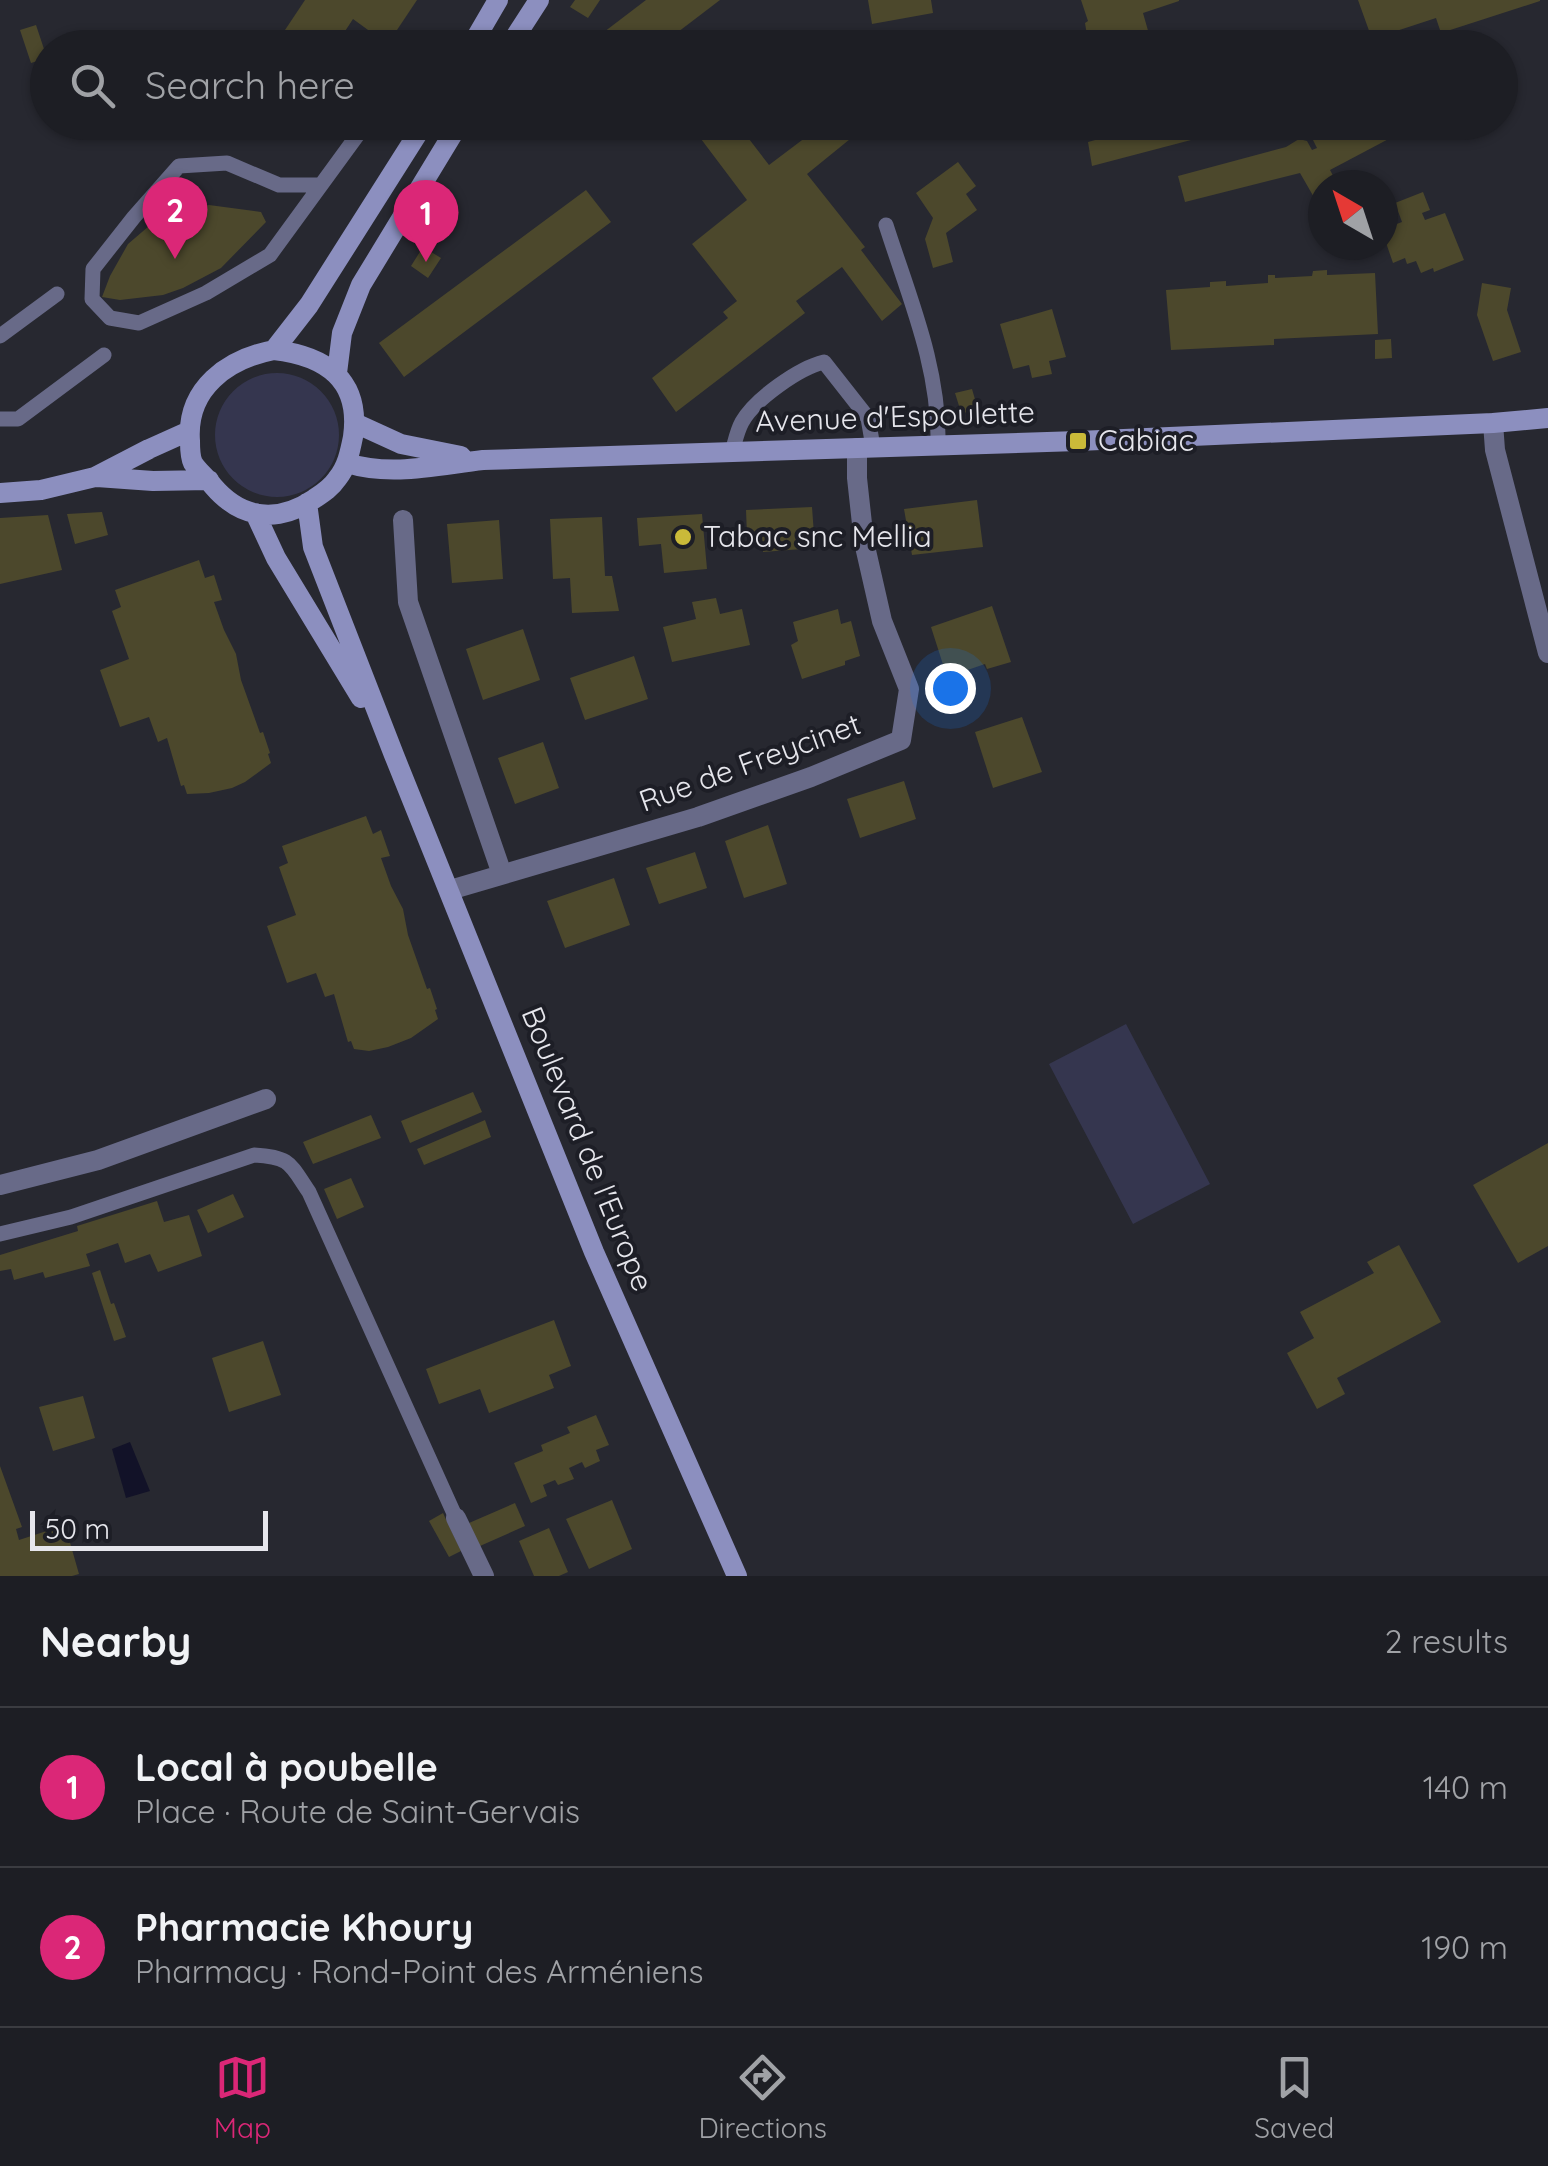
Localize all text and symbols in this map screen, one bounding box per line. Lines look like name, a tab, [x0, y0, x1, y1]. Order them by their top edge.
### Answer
search box	[30, 30, 1518, 140]
icon: search	[65, 58, 120, 113]
text: Search here	[145, 61, 355, 109]
north arrow	[1308, 170, 1398, 260]
pin: 2	[142, 176, 208, 259]
pin: 1	[394, 180, 458, 262]
street label: Avenue d'Espoulette	[754, 392, 1036, 440]
place label: Cabiac	[1098, 421, 1194, 459]
marker: Cabiac	[1067, 430, 1089, 452]
place label: Tabac snc Mellia	[703, 517, 932, 555]
marker: Tabac snc Mellia	[672, 526, 694, 548]
your location	[925, 663, 976, 714]
street label: Rue de Freycinet	[634, 704, 866, 820]
street label: Boulevard de l'Europe	[513, 1001, 662, 1296]
scale bar	[30, 1506, 268, 1550]
text: 50 m	[45, 1511, 110, 1546]
text: Nearby	[40, 1615, 191, 1668]
text: 2 results	[1385, 1621, 1508, 1661]
text: Local à poubelle	[135, 1743, 438, 1791]
text: 1	[66, 1767, 79, 1807]
text: 140 m	[1423, 1767, 1508, 1807]
text: Place · Route de Saint-Gervais	[135, 1791, 580, 1831]
text: Pharmacie Khoury	[135, 1903, 473, 1951]
text: 2	[63, 1927, 82, 1967]
text: 190 m	[1421, 1927, 1508, 1967]
text: Pharmacy · Rond-Point des Arméniens	[135, 1951, 703, 1991]
tab: Map	[214, 2050, 271, 2145]
tab: Directions	[698, 2050, 827, 2145]
tab: Saved	[1254, 2050, 1334, 2145]

